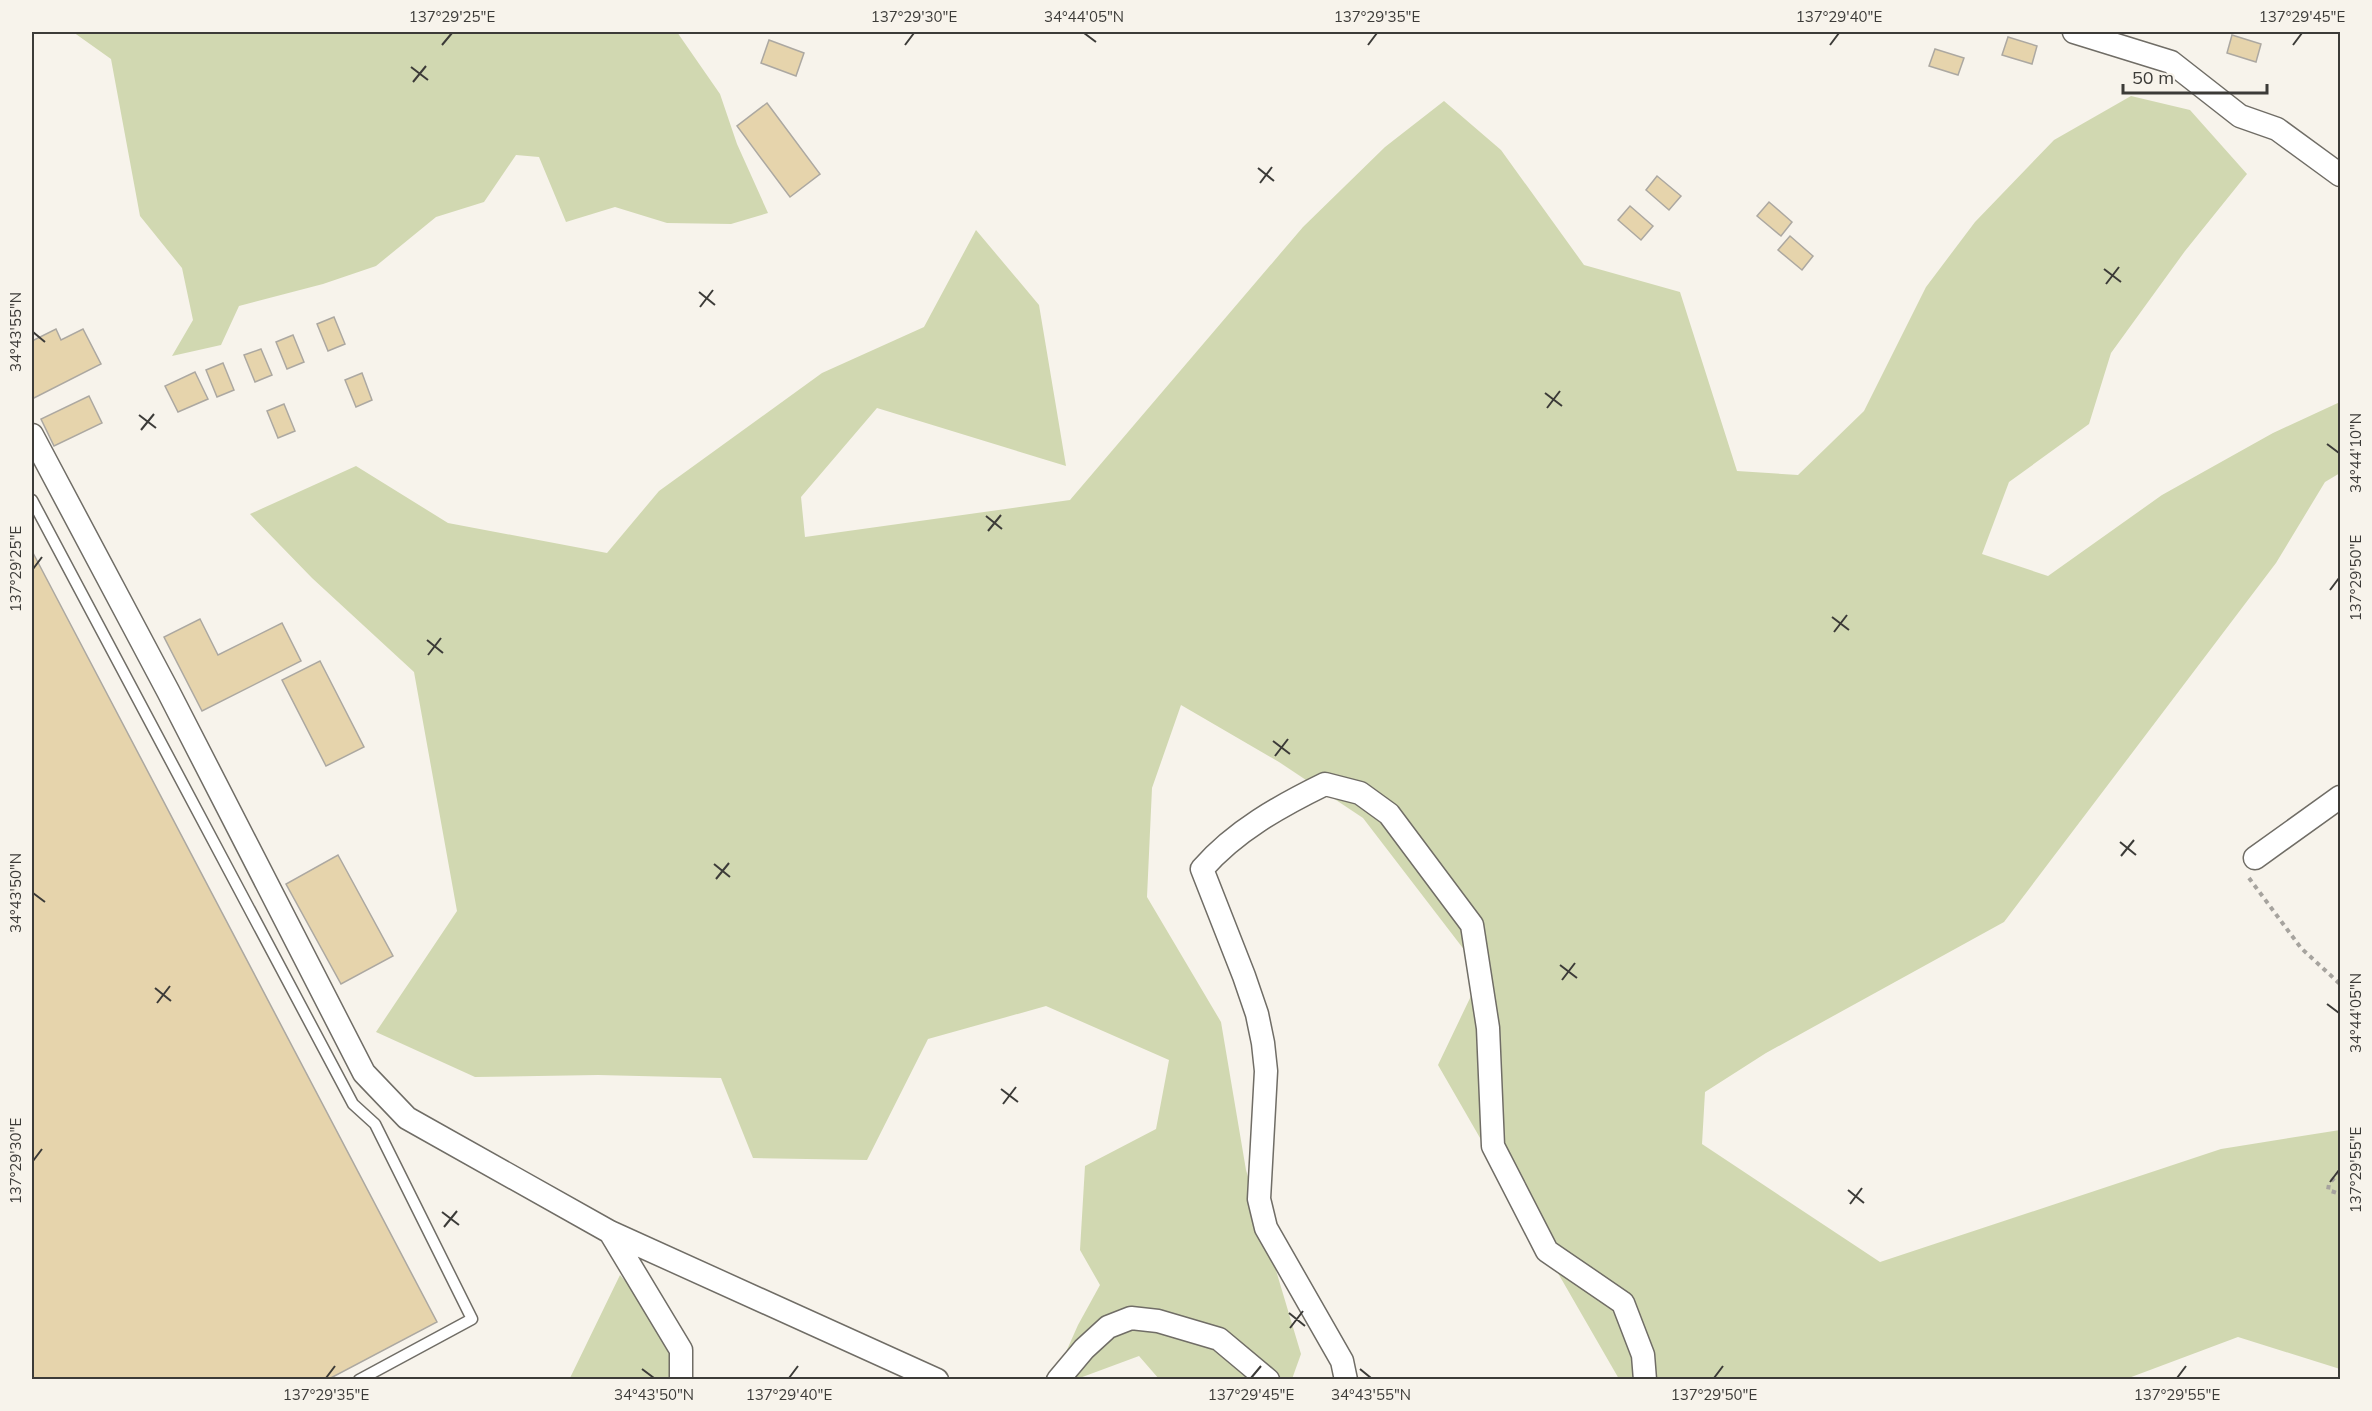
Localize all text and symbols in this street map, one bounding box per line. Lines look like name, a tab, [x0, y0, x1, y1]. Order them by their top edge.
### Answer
text: 137°29'25"E	[409, 7, 495, 26]
text: 137°29'30"E	[871, 7, 957, 26]
text: 34°44'05"N	[1044, 7, 1124, 26]
text: 137°29'35"E	[1334, 7, 1420, 26]
text: 137°29'40"E	[1796, 7, 1882, 26]
text: 137°29'45"E	[2259, 7, 2345, 26]
scale bar	[2123, 57, 2267, 95]
text: 50 m	[2132, 66, 2174, 89]
text: 34°43'55"N	[6, 292, 25, 372]
text: 34°44'10"N	[2346, 413, 2365, 493]
text: 137°29'25"E	[6, 526, 25, 612]
text: 137°29'50"E	[2346, 535, 2365, 621]
text: 34°43'50"N	[6, 853, 25, 933]
text: 34°44'05"N	[2346, 973, 2365, 1053]
text: 137°29'30"E	[6, 1118, 25, 1204]
text: 137°29'55"E	[2346, 1127, 2365, 1213]
text: 137°29'35"E	[283, 1385, 369, 1404]
text: 34°43'50"N	[614, 1385, 694, 1404]
text: 137°29'40"E	[746, 1385, 832, 1404]
text: 137°29'45"E	[1208, 1385, 1294, 1404]
text: 34°43'55"N	[1331, 1385, 1411, 1404]
text: 137°29'50"E	[1671, 1385, 1757, 1404]
text: 137°29'55"E	[2134, 1385, 2220, 1404]

